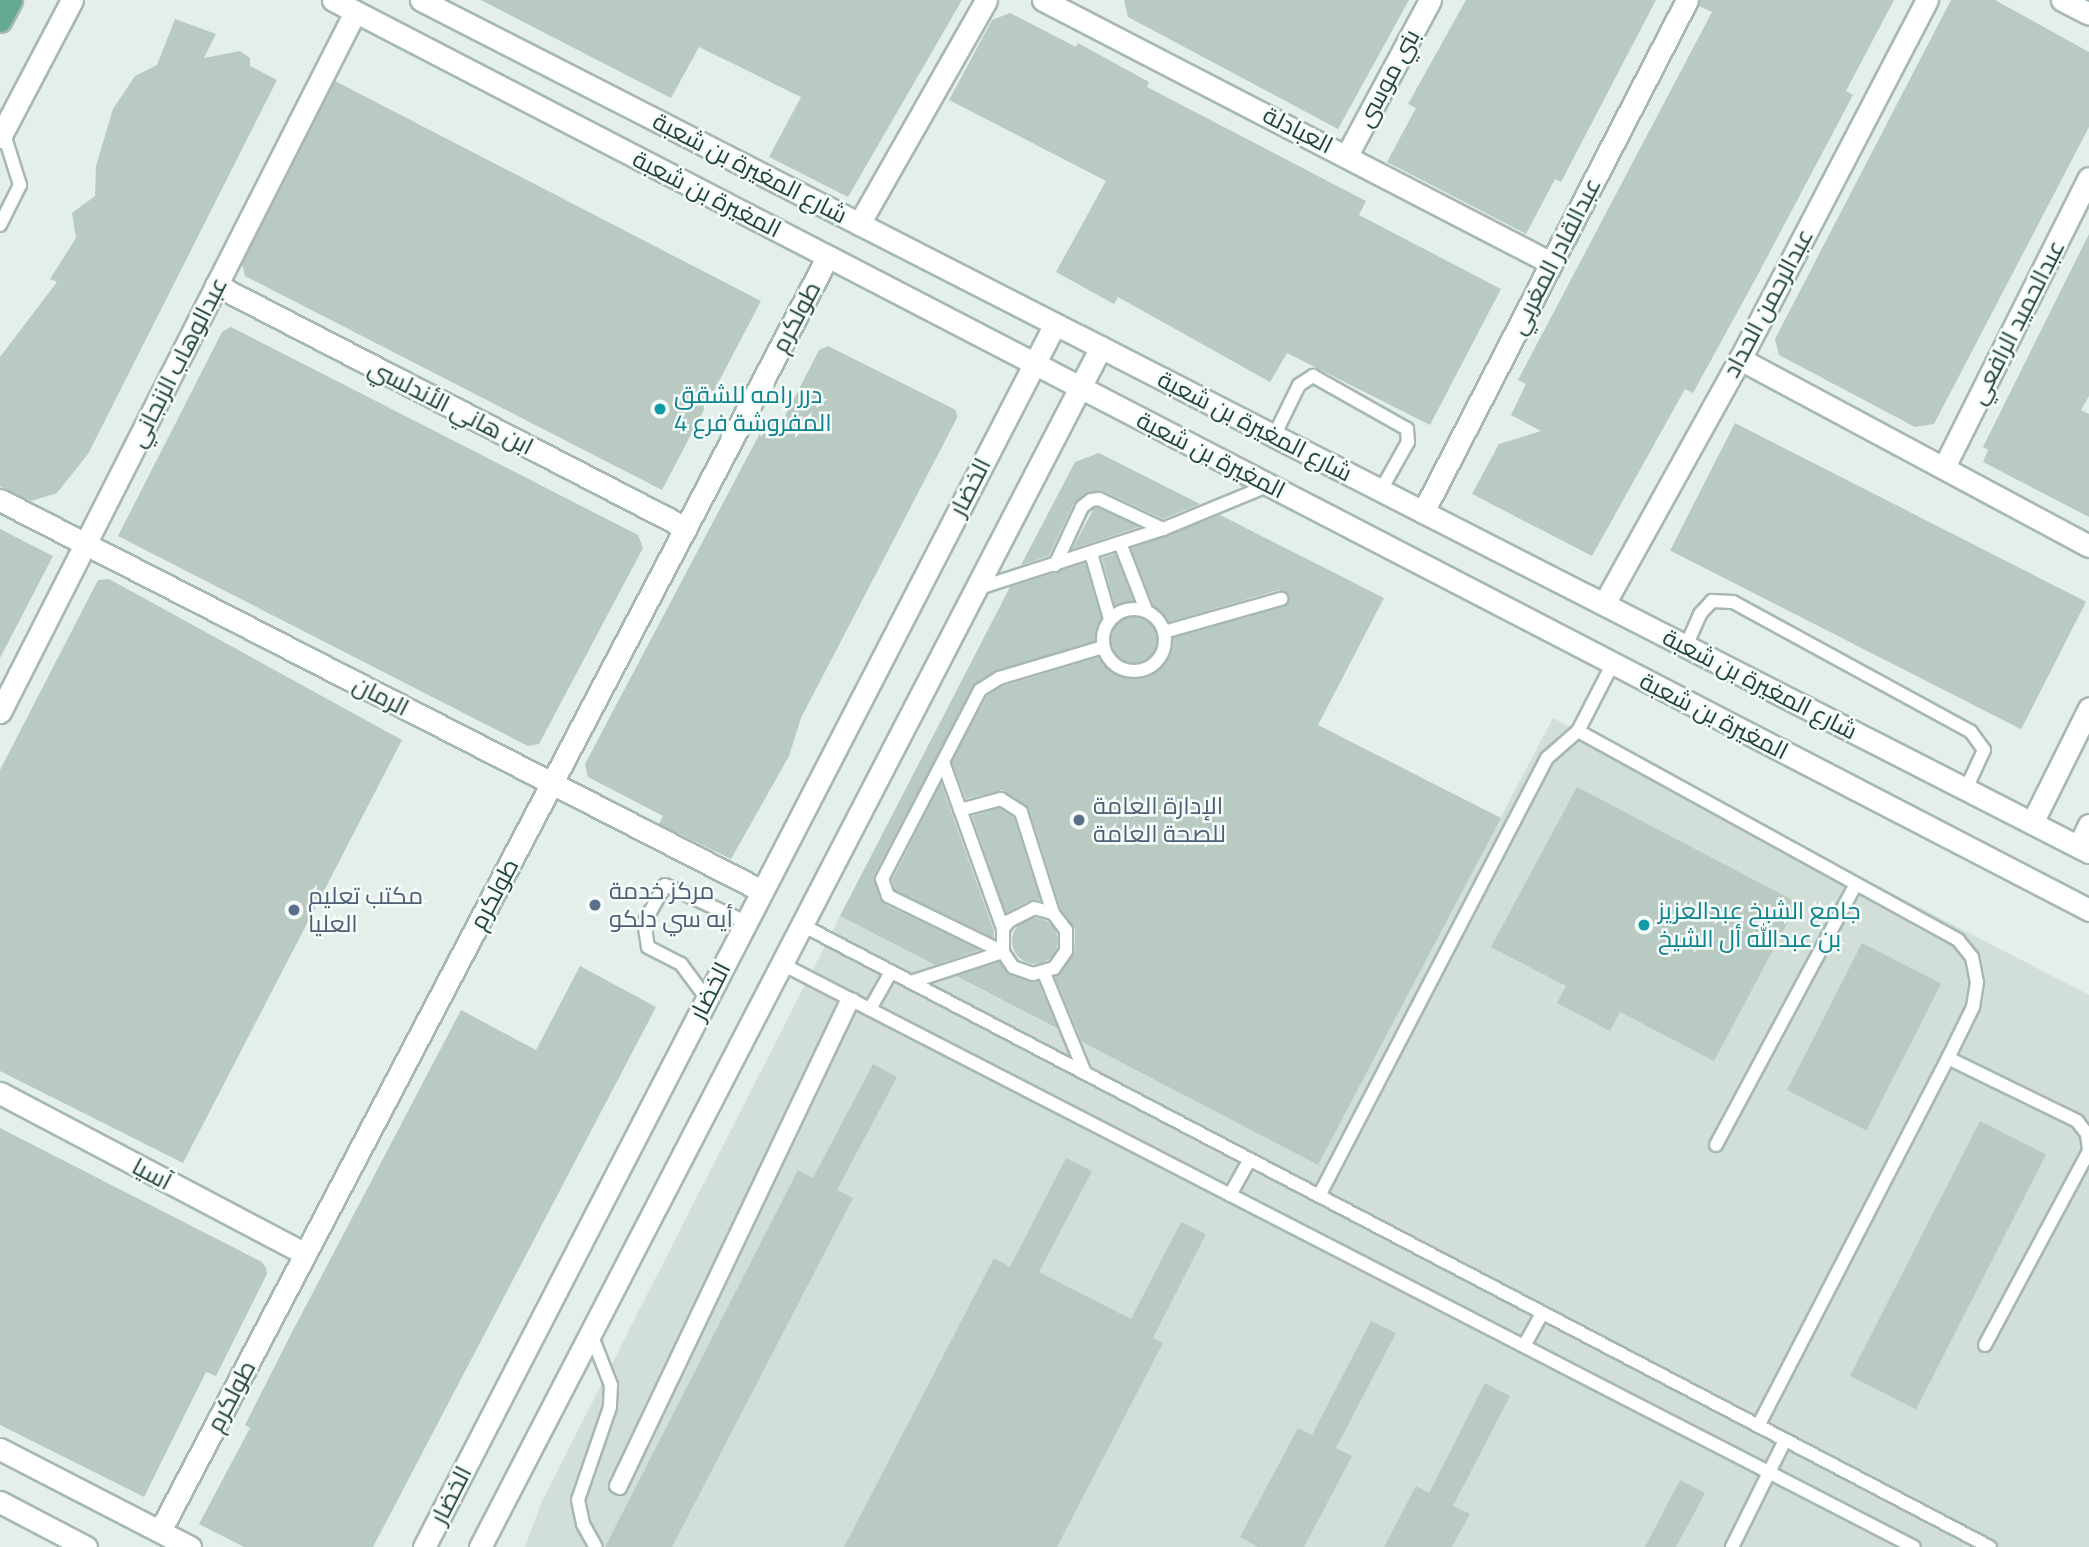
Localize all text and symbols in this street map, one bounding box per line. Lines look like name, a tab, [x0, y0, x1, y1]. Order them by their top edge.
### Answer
street label: بني موسى	[1350, 24, 1426, 132]
street label: العبادلة	[1258, 100, 1338, 160]
street label: شارع المغيرة بن شعبة	[648, 107, 852, 229]
street label: المغيرة بن شعبة	[628, 144, 786, 244]
street label: عبدالقادر المغربي	[1503, 173, 1607, 339]
street label: عبدالرحمن الحداد	[1717, 224, 1819, 382]
street label: عبدالحميد الرافعي	[1963, 235, 2071, 409]
street label: عبدالوهاب الزنجاني	[123, 272, 233, 452]
street label: طولكرم	[765, 277, 827, 357]
street label: ابن هاني الأندلسي	[364, 353, 538, 461]
street label: شارع المغيرة بن شعبة	[1153, 365, 1357, 487]
place label: درر رامه للشقق المفروشة فرع 4	[674, 381, 832, 437]
marker: درر رامه للشقق المفروشة فرع 4	[652, 401, 668, 417]
street label: المغيرة بن شعبة	[1132, 405, 1290, 505]
street label: الخضار	[943, 453, 997, 521]
street label: شارع المغيرة بن شعبة	[1658, 623, 1862, 745]
street label: المغيرة بن شعبة	[1635, 666, 1793, 766]
street label: الرمان	[348, 670, 414, 722]
place label: الإدارة العامة للصحة العامة	[1093, 792, 1226, 848]
marker: الإدارة العامة للصحة العامة	[1071, 812, 1087, 828]
street label: طولكرم	[463, 854, 525, 934]
place label: مركز خدمة أيه سي دلكو	[609, 877, 733, 933]
place label: مكتب تعليم العليا	[308, 882, 423, 938]
marker: مركز خدمة أيه سي دلكو	[587, 897, 603, 913]
place label: جامع الشيخ عبدالعزيز بن عبدالله أل الشيخ	[1658, 897, 1860, 953]
marker: مكتب تعليم العليا	[286, 902, 302, 918]
marker: جامع الشيخ عبدالعزيز بن عبدالله أل الشيخ	[1636, 917, 1652, 933]
street label: الخضار	[683, 957, 737, 1025]
street label: آسيا	[127, 1152, 177, 1196]
street label: طولكرم	[200, 1356, 262, 1436]
street label: الخضار	[424, 1461, 478, 1529]

